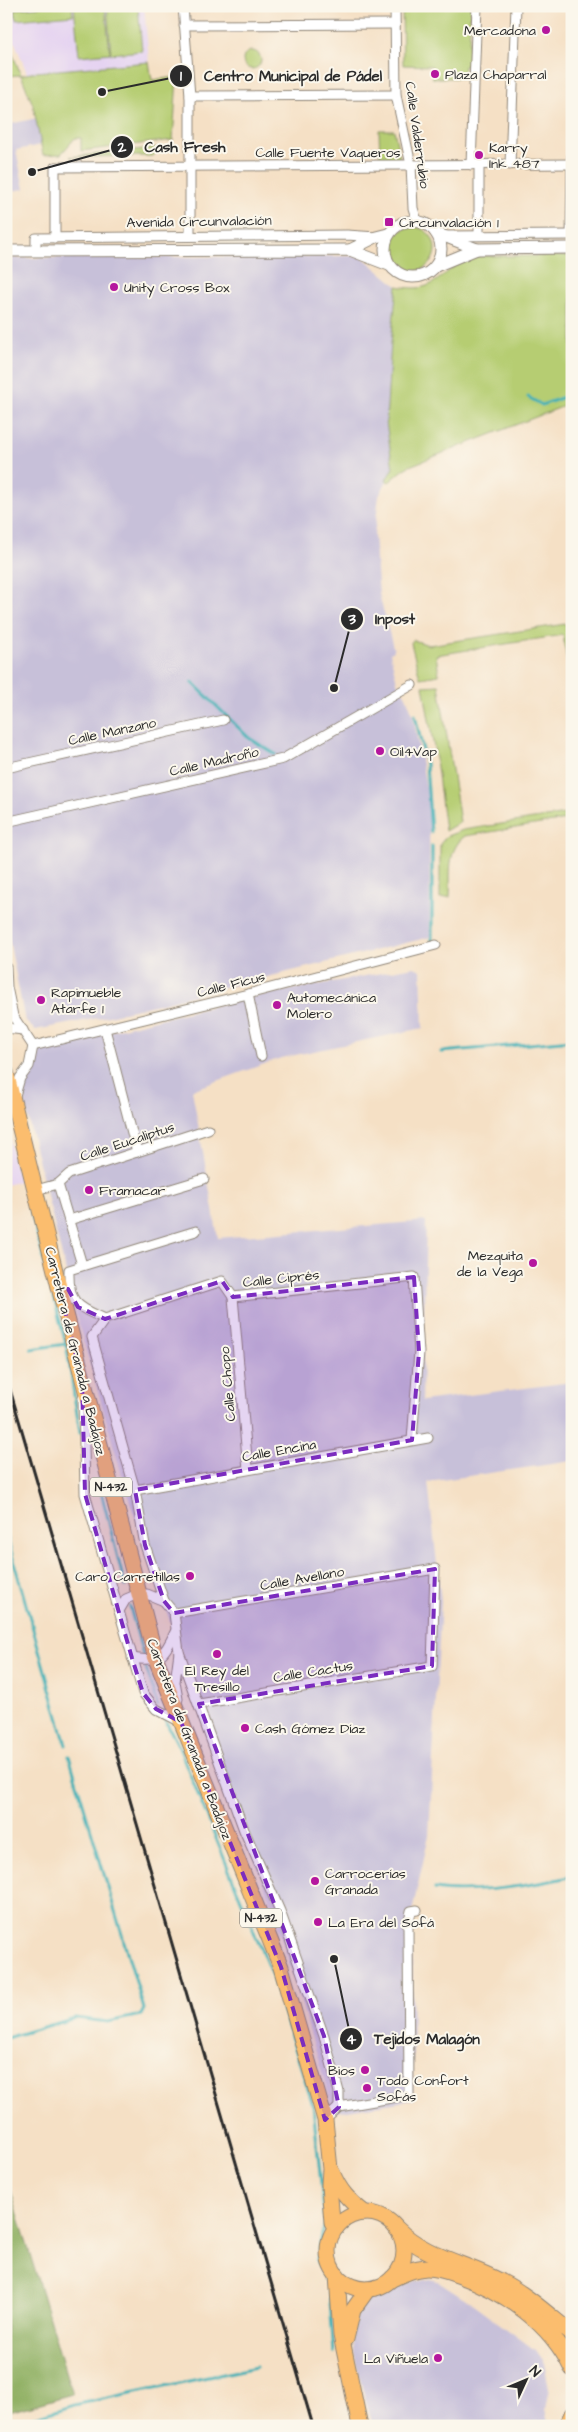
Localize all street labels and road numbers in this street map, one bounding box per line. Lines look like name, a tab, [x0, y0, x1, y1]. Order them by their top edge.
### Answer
street label: Calle Valderrubio	[400, 80, 434, 190]
street label: Calle Fuente Vaqueros	[255, 143, 401, 163]
street label: Avenida Circunvalación	[126, 211, 272, 233]
street label: Calle Manzano	[66, 713, 158, 751]
street label: Calle Madroño	[168, 742, 261, 782]
street label: Calle Ficus	[195, 967, 267, 1003]
street label: Calle Eucaliptus	[78, 1117, 177, 1167]
street label: Carretera de Granada a Badajoz	[39, 1245, 111, 1458]
street label: Calle Ciprés	[242, 1265, 320, 1293]
street label: Calle Chopo	[215, 1346, 241, 1422]
street label: Calle Encina	[240, 1435, 318, 1467]
road number: N-432	[90, 1478, 132, 1496]
street label: Calle Avellano	[259, 1562, 346, 1596]
street label: Carretera de Granada a Badajoz	[141, 1636, 237, 1843]
street label: Calle Cactus	[272, 1656, 354, 1688]
road number: N-432	[240, 1909, 282, 1928]

